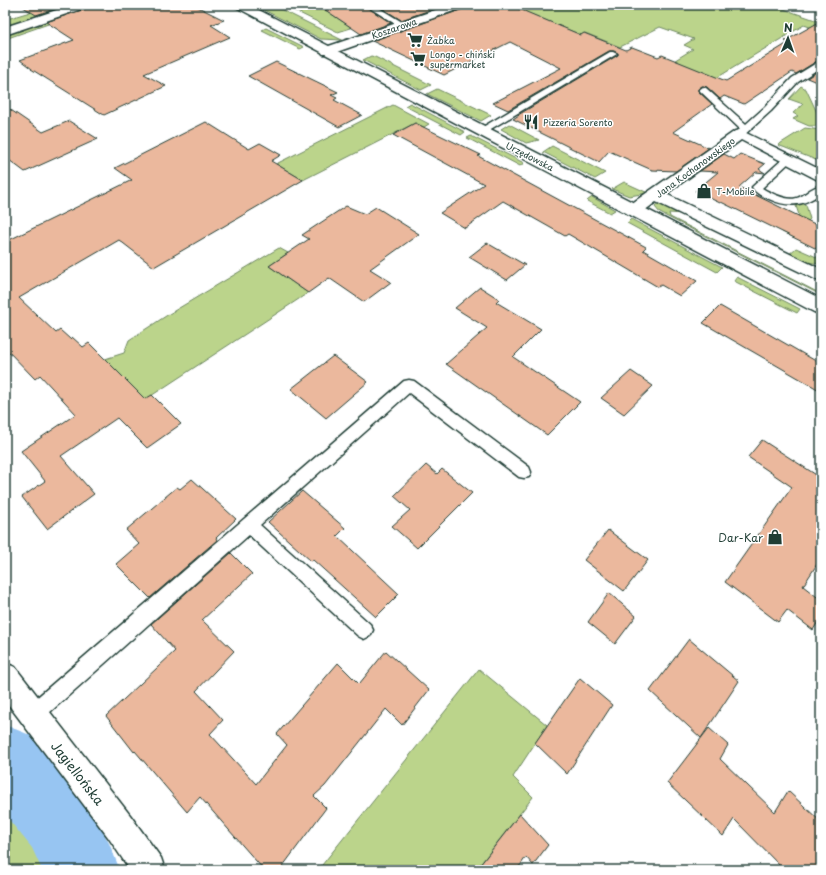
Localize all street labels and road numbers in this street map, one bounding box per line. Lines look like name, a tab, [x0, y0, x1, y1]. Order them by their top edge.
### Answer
street label: Koszarowa	[369, 14, 419, 42]
street label: Jana Kochanowskiego	[652, 133, 738, 201]
street label: Urzędowska	[503, 138, 557, 174]
street label: Jagiellońska	[47, 737, 110, 810]

